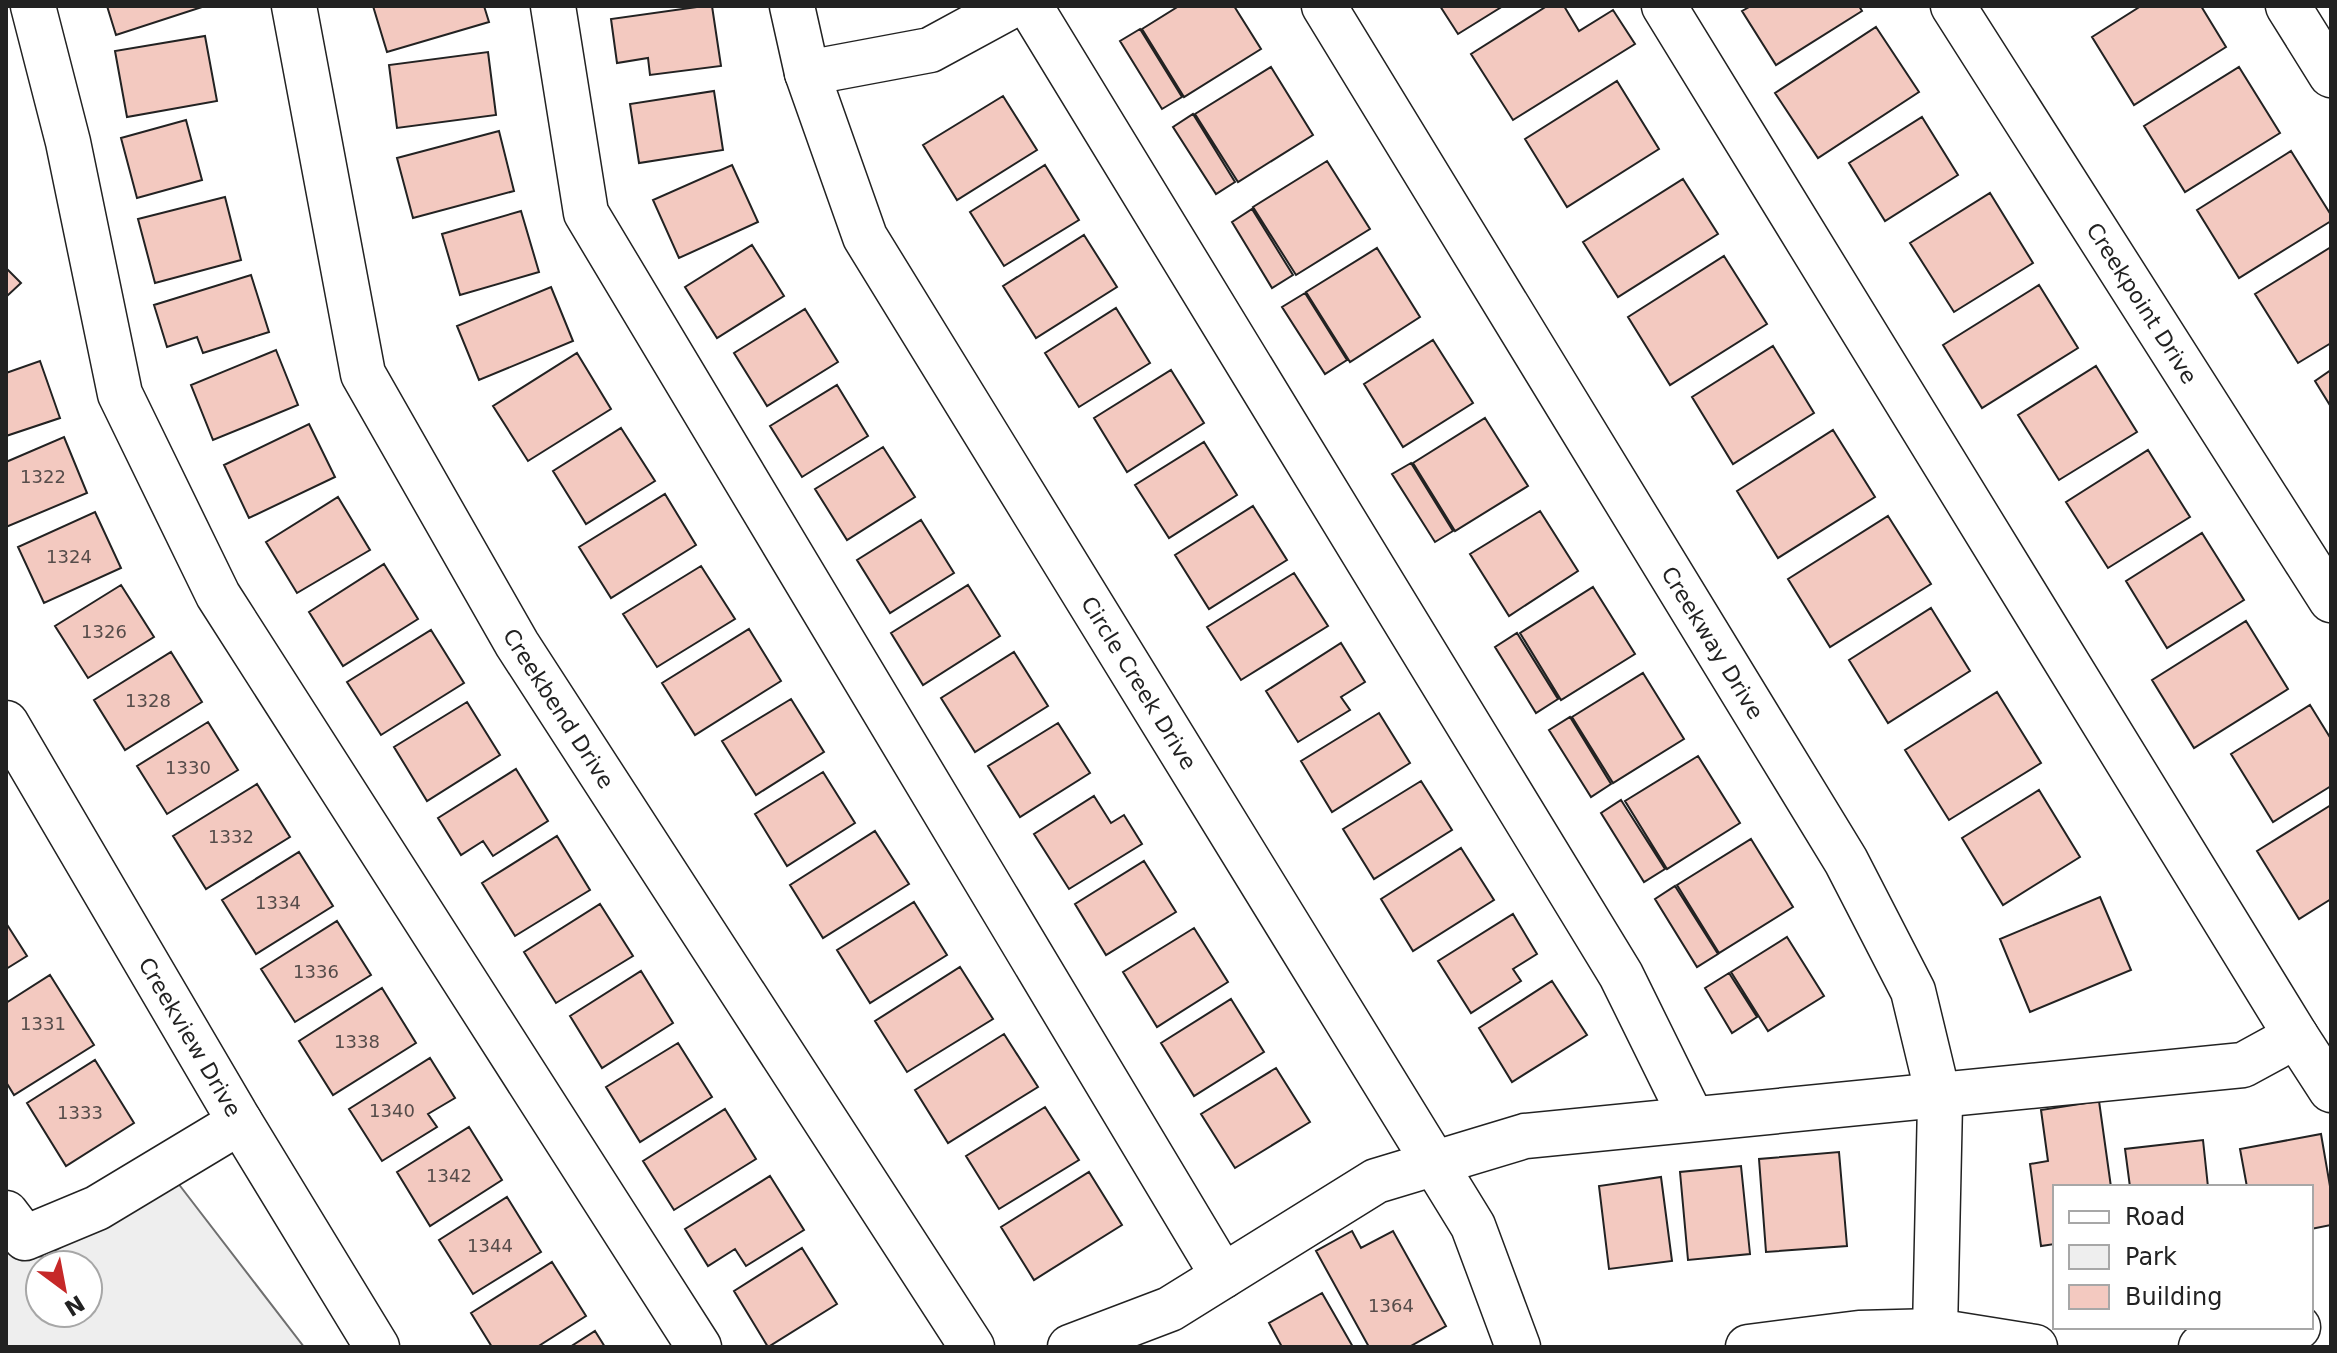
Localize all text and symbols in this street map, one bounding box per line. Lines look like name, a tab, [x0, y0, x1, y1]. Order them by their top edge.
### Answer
street label: Creekpoint Drive	[2081, 218, 2202, 388]
house number: 1322	[20, 466, 66, 487]
house number: 1324	[46, 546, 92, 567]
street label: Creekway Drive	[1656, 562, 1768, 724]
street label: Circle Creek Drive	[1076, 592, 1201, 774]
house number: 1326	[81, 621, 127, 642]
street label: Creekbend Drive	[498, 624, 619, 793]
house number: 1328	[125, 690, 171, 711]
house number: 1330	[165, 757, 211, 778]
house number: 1332	[208, 826, 254, 847]
house number: 1334	[255, 892, 301, 913]
street label: Creekview Drive	[133, 953, 246, 1121]
house number: 1336	[293, 961, 339, 982]
house number: 1331	[20, 1013, 66, 1034]
house number: 1338	[334, 1031, 380, 1052]
house number: 1340	[369, 1100, 415, 1121]
house number: 1333	[57, 1102, 103, 1123]
house number: 1342	[426, 1165, 472, 1186]
legend	[2053, 1185, 2313, 1329]
text: Road	[2125, 1203, 2185, 1231]
house number: 1344	[467, 1235, 513, 1256]
text: Park	[2125, 1243, 2177, 1271]
north arrow	[24, 1249, 104, 1329]
text: Building	[2125, 1283, 2222, 1311]
text: N	[60, 1290, 89, 1321]
house number: 1364	[1368, 1295, 1414, 1316]

